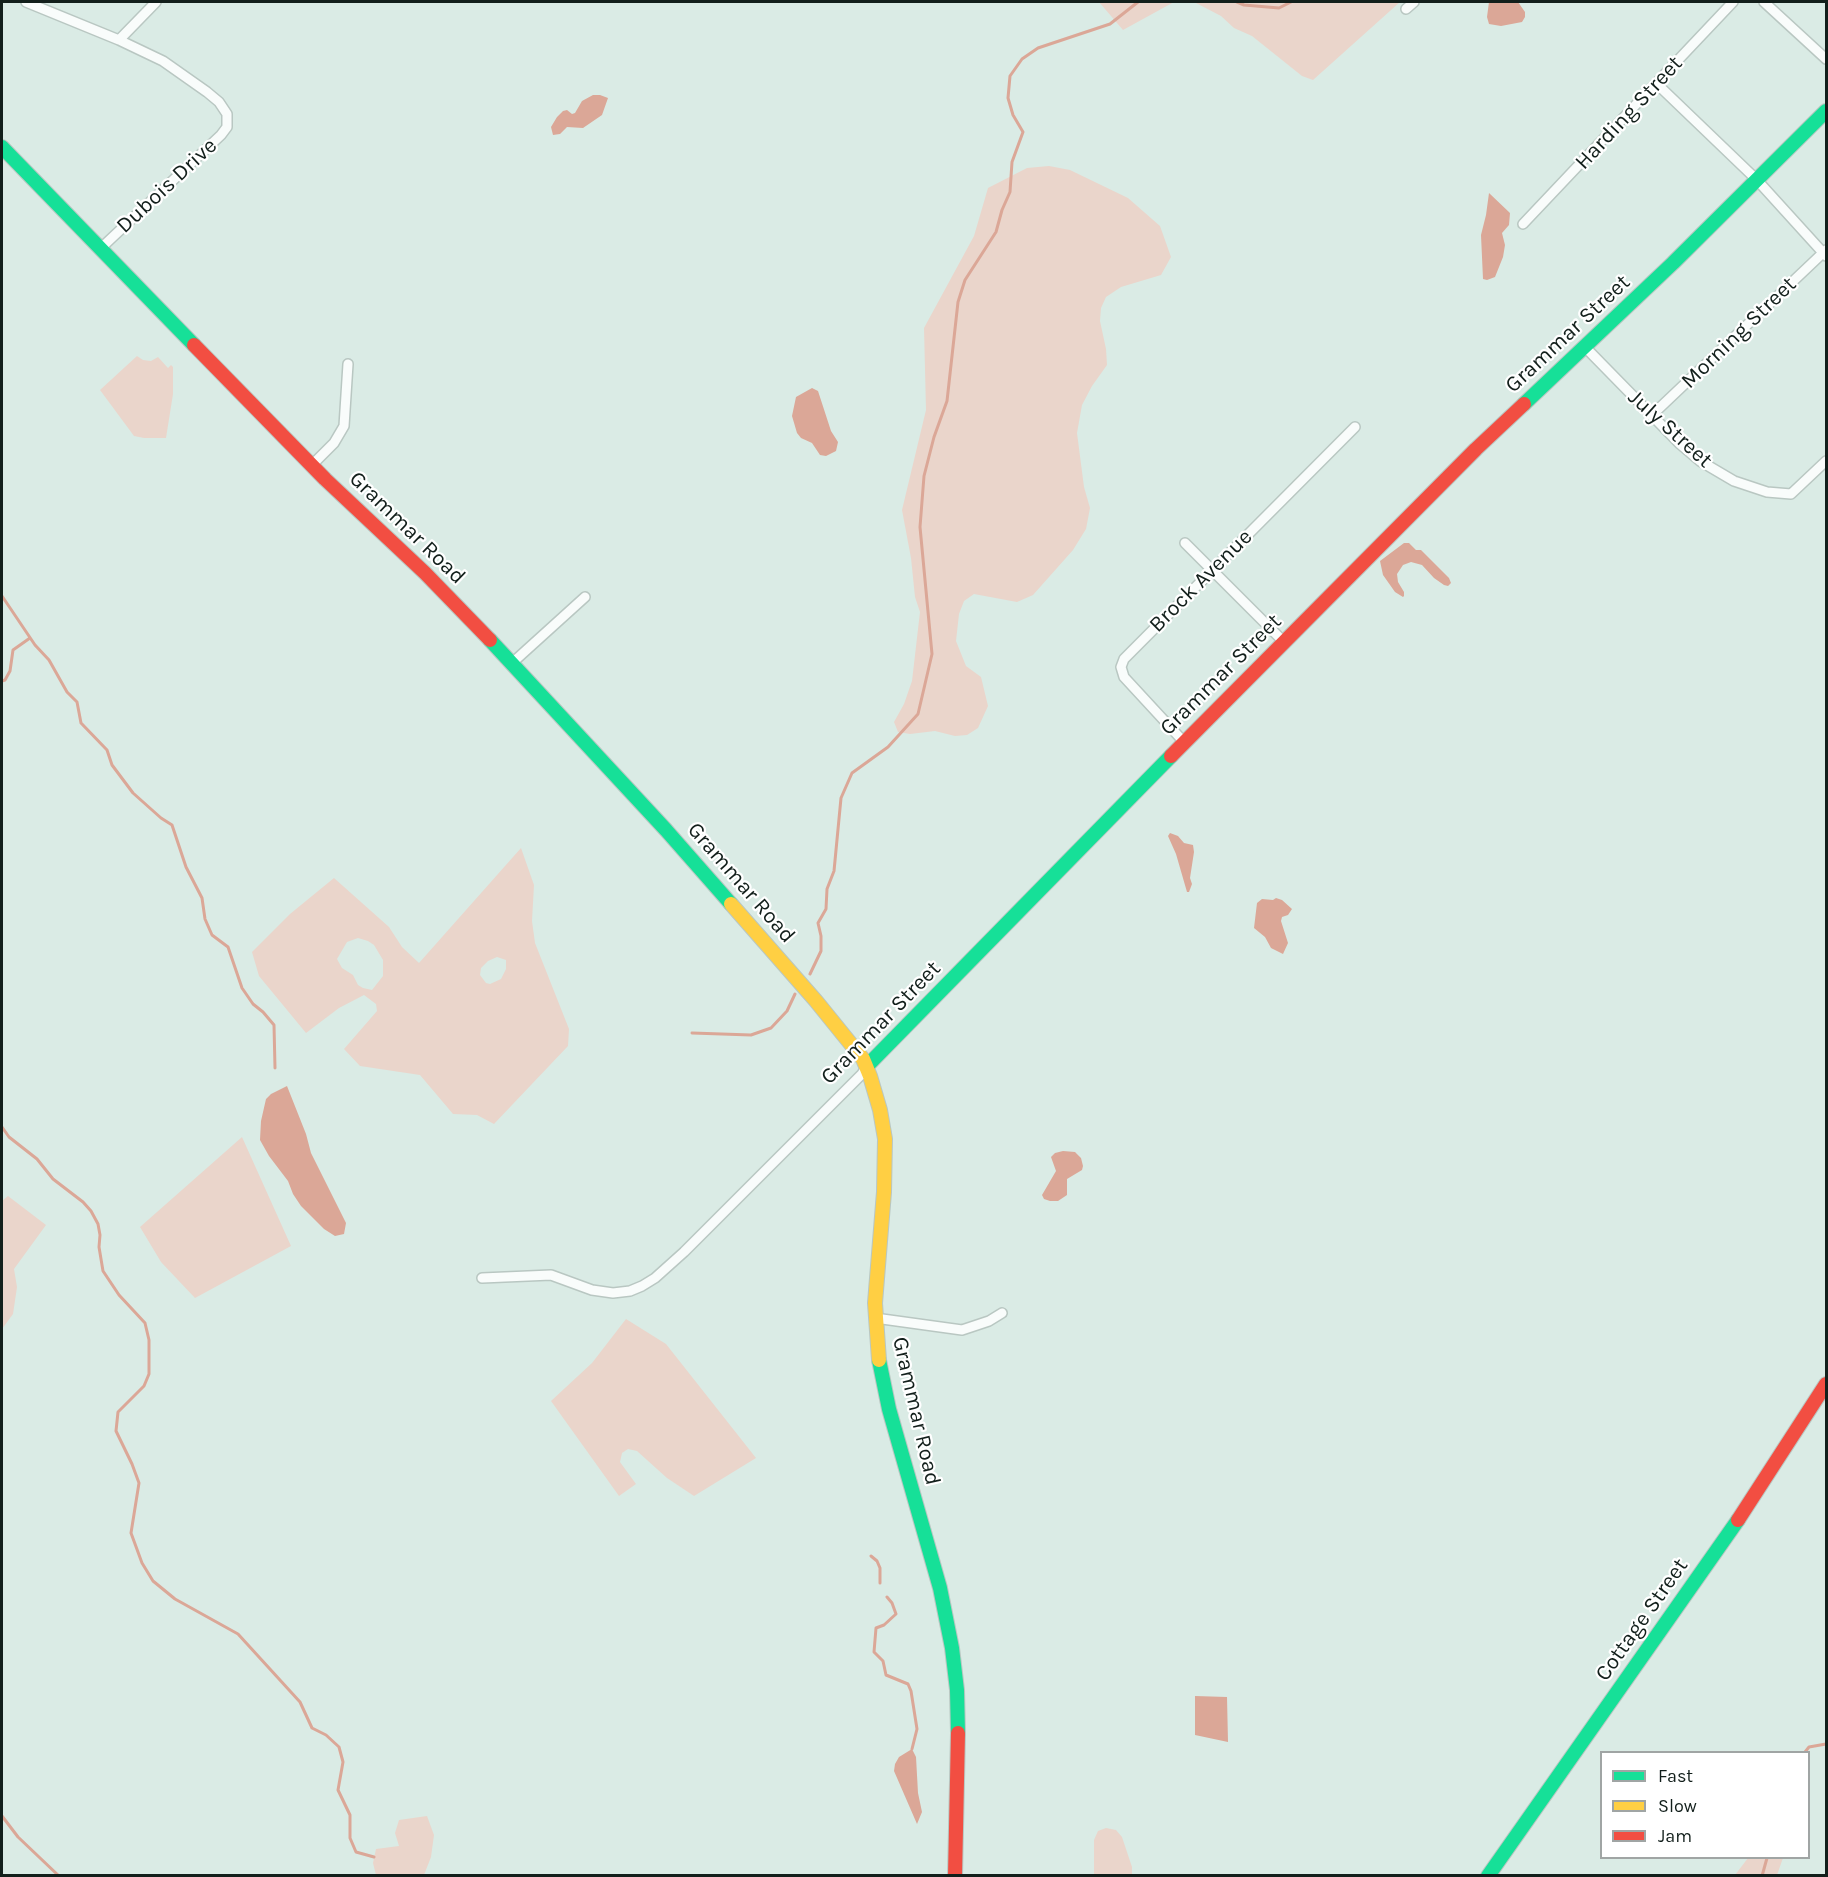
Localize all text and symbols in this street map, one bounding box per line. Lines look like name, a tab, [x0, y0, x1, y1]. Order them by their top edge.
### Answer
street label: Harding Street	[1570, 51, 1688, 175]
street label: Dubois Drive	[111, 133, 223, 239]
street label: Grammar Street	[1500, 269, 1636, 399]
street label: Morning Street	[1676, 271, 1802, 395]
street label: July Street	[1622, 384, 1718, 474]
street label: Grammar Road	[343, 466, 471, 590]
street label: Brock Avenue	[1144, 524, 1258, 638]
street label: Grammar Street	[1155, 609, 1287, 741]
street label: Grammar Road	[681, 817, 801, 949]
street label: Grammar Street	[816, 956, 946, 1090]
street label: Grammar Road	[886, 1334, 946, 1488]
street label: Cottage Street	[1590, 1554, 1694, 1686]
legend	[1600, 1751, 1810, 1859]
text: Fast	[1658, 1765, 1693, 1787]
text: Slow	[1658, 1795, 1697, 1817]
text: Jam	[1658, 1825, 1692, 1847]

